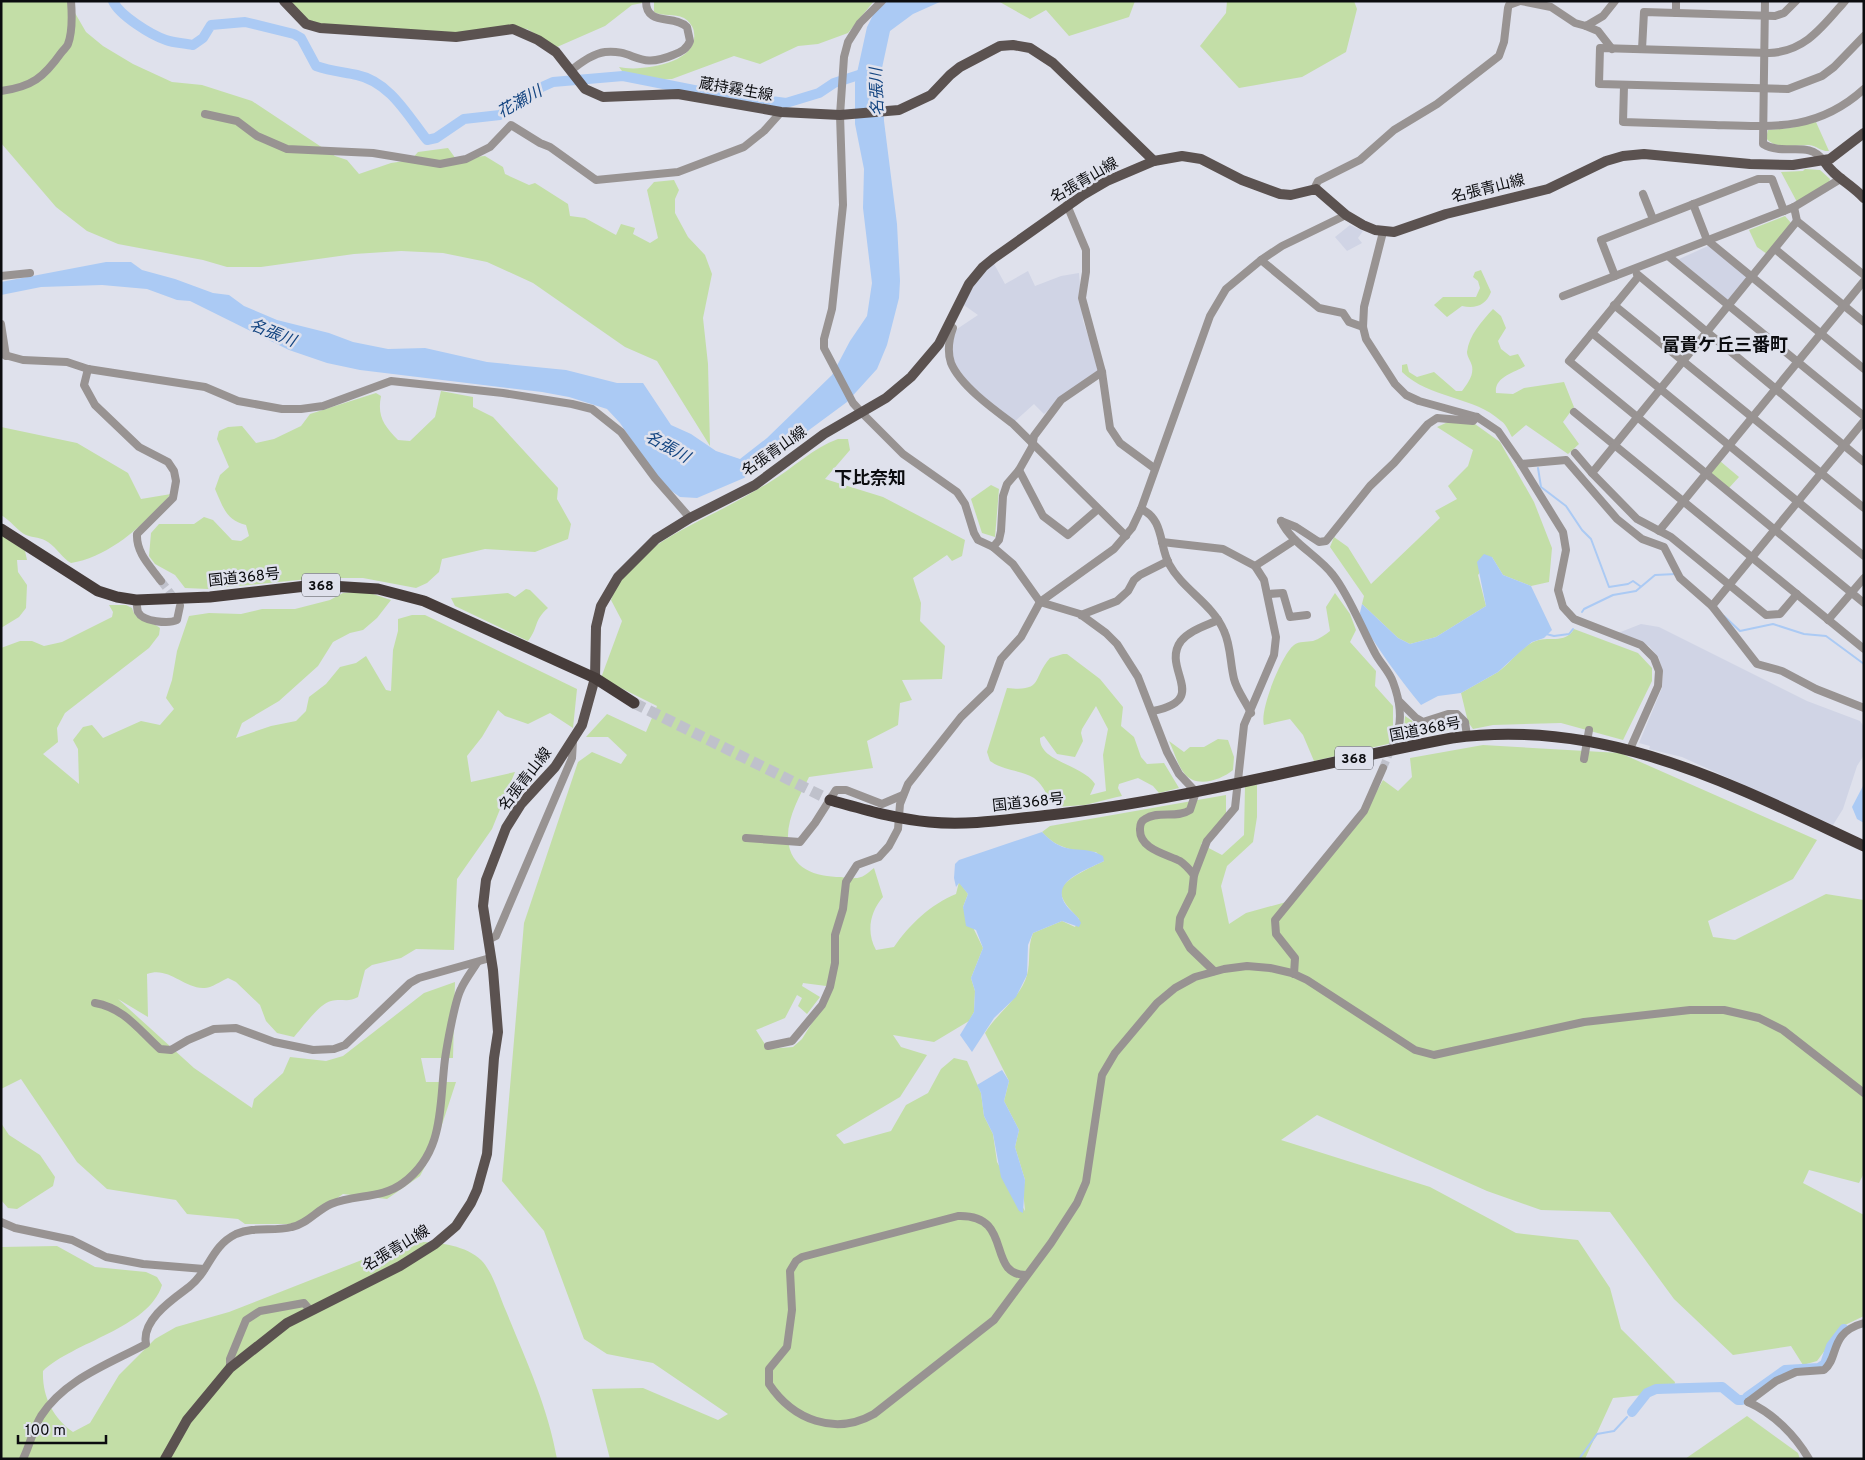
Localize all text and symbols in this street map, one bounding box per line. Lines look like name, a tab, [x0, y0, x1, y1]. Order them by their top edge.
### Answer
water label: 名張川	[867, 66, 889, 116]
street label: 蔵持霧生線	[697, 74, 775, 106]
water label: 花瀬川	[494, 81, 548, 123]
street label: 名張青山線	[1048, 154, 1122, 208]
street label: 名張青山線	[1450, 171, 1527, 208]
water label: 名張川	[246, 316, 300, 353]
district label: 富貴ケ丘三番町	[1662, 335, 1788, 358]
street label: 名張青山線	[739, 423, 811, 482]
water label: 名張川	[641, 427, 695, 469]
district label: 下比奈知	[834, 468, 906, 491]
street label: 国道368号	[207, 565, 281, 592]
road number: 368	[302, 574, 340, 596]
street label: 国道368号	[1388, 714, 1463, 747]
street label: 名張青山線	[496, 745, 557, 815]
road number: 368	[1335, 746, 1373, 770]
street label: 国道368号	[991, 790, 1065, 817]
street label: 名張青山線	[360, 1222, 434, 1277]
scale bar	[18, 1412, 105, 1444]
text: 100 m	[25, 1422, 66, 1441]

